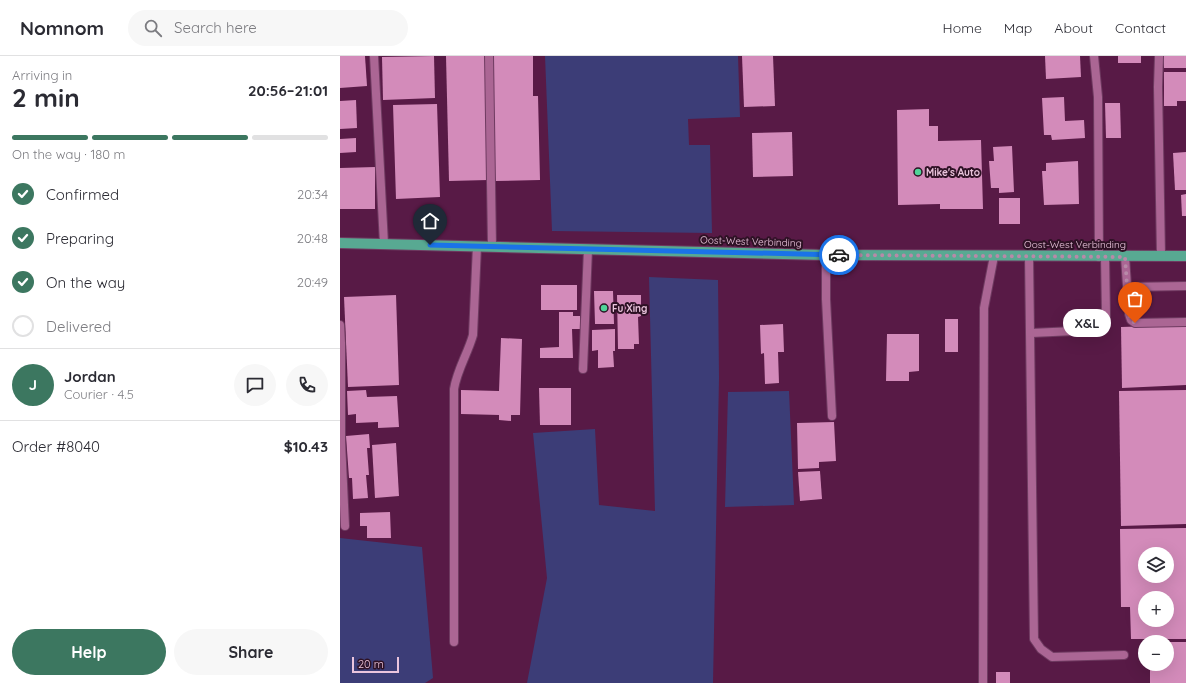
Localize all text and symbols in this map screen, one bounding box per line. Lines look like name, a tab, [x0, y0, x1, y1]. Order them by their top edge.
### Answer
search box	[128, 10, 408, 46]
text: Nomnom	[20, 16, 104, 40]
icon: search	[142, 17, 164, 39]
text: Search here	[174, 18, 257, 37]
text: Home	[943, 19, 982, 37]
text: Map	[1004, 19, 1032, 37]
text: About	[1054, 19, 1093, 37]
text: Contact	[1115, 19, 1166, 37]
text: Arriving in	[12, 67, 72, 83]
text: 2 min	[12, 81, 80, 114]
text: 20:56–21:01	[248, 81, 328, 100]
text: On the way · 180 m	[12, 146, 125, 162]
place label: Mike's Auto	[926, 166, 980, 179]
marker: Mike's Auto	[913, 167, 923, 177]
icon: check	[12, 183, 34, 205]
text: Confirmed	[46, 185, 119, 204]
text: 20:34	[297, 186, 328, 202]
pin	[413, 204, 447, 245]
icon: home	[419, 210, 441, 232]
icon: check	[12, 227, 34, 249]
text: Preparing	[46, 229, 114, 248]
text: 20:48	[297, 230, 328, 246]
street label: Oost-West Verbinding	[700, 233, 802, 250]
courier	[819, 235, 859, 275]
street label: Oost-West Verbinding	[1024, 238, 1126, 251]
icon: car	[828, 244, 850, 266]
icon: check	[12, 271, 34, 293]
text: On the way	[46, 273, 125, 292]
text: 20:49	[297, 274, 328, 290]
pin	[1118, 282, 1152, 323]
icon: bag	[1124, 288, 1146, 310]
place label: Fu Xing	[612, 302, 647, 315]
marker: Fu Xing	[599, 303, 609, 313]
callout: X&L	[1063, 309, 1111, 337]
text: X&L	[1074, 315, 1100, 331]
text: Delivered	[46, 317, 111, 336]
button: chat	[234, 364, 276, 406]
button: phone	[286, 364, 328, 406]
text: Jordan	[64, 367, 116, 386]
text: J	[29, 375, 37, 394]
text: Courier · 4.5	[64, 386, 134, 402]
text: Order #8040	[12, 437, 100, 456]
text: $10.43	[284, 437, 328, 456]
map controls	[1138, 547, 1174, 671]
button: layers	[1138, 547, 1174, 583]
button: +	[1138, 591, 1174, 627]
button: Help	[12, 629, 166, 675]
button: Share	[174, 629, 328, 675]
button: −	[1138, 635, 1174, 671]
scale bar	[352, 655, 399, 674]
text: 20 m	[358, 657, 384, 671]

